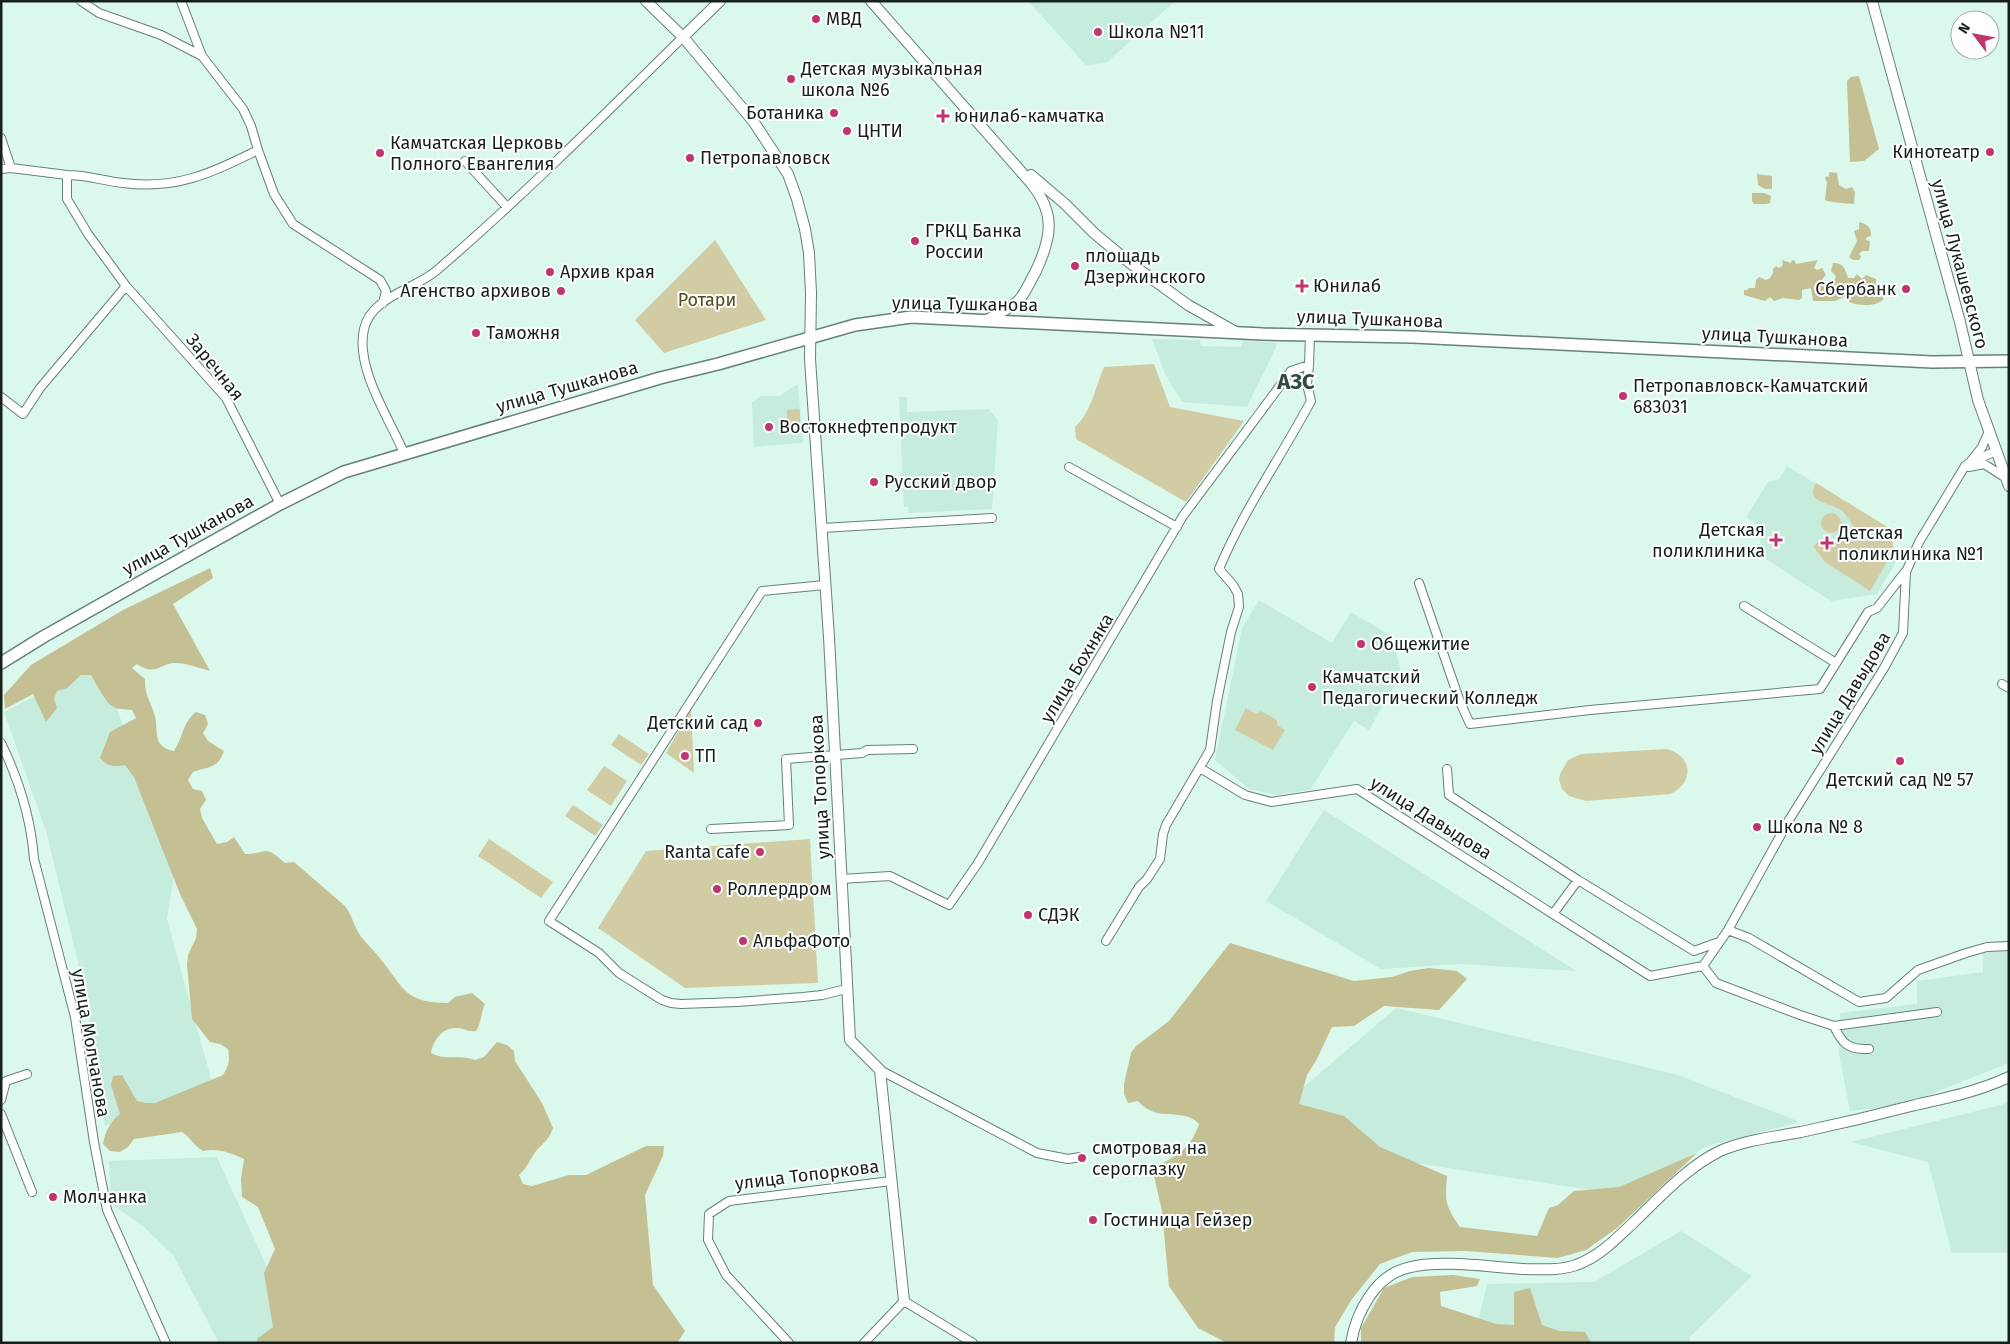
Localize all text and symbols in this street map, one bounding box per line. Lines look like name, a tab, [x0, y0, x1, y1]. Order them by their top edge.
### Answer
place label: МВД	[826, 8, 862, 30]
north arrow	[1950, 10, 2000, 60]
marker: МВД	[810, 13, 822, 25]
text: N	[1955, 20, 1974, 37]
place label: Школа №11	[1108, 21, 1205, 43]
marker: Школа №11	[1092, 26, 1104, 38]
place label: Детская музыкальная школа №6	[800, 58, 983, 101]
marker: Детская музыкальная школа №6	[785, 73, 797, 85]
place label: Ботаника	[746, 102, 824, 124]
place label: юнилаб-камчатка	[954, 105, 1105, 127]
marker: Ботаника	[828, 107, 840, 119]
marker: юнилаб-камчатка	[936, 109, 950, 123]
place label: ЦНТИ	[857, 120, 903, 142]
marker: ЦНТИ	[841, 125, 853, 137]
place label: Камчатская Церковь Полного Евангелия	[390, 132, 563, 175]
place label: Кинотеатр	[1892, 141, 1980, 163]
marker: Кинотеатр	[1984, 146, 1996, 158]
marker: Камчатская Церковь Полного Евангелия	[374, 147, 386, 159]
place label: Петропавловск	[700, 147, 831, 169]
marker: Петропавловск	[684, 152, 696, 164]
street label: улица Лукашевского	[1927, 177, 1993, 351]
place label: ГРКЦ Банка России	[925, 220, 1022, 263]
marker: ГРКЦ Банка России	[909, 235, 921, 247]
place label: площадь Дзержинского	[1084, 245, 1206, 288]
marker: площадь Дзержинского	[1069, 260, 1081, 272]
place label: Архив края	[560, 261, 655, 283]
marker: Архив края	[544, 266, 556, 278]
place label: Юнилаб	[1313, 275, 1381, 297]
place label: Сбербанк	[1815, 278, 1897, 300]
marker: Юнилаб	[1295, 279, 1309, 293]
place label: Агенство архивов	[400, 280, 551, 302]
marker: Сбербанк	[1900, 283, 1912, 295]
marker: Агенство архивов	[555, 285, 567, 297]
park label: Ротари	[678, 289, 736, 311]
street label: улица Тушканова	[892, 292, 1038, 316]
street label: улица Тушканова	[1296, 305, 1444, 333]
place label: Таможня	[486, 322, 560, 344]
street label: улица Тушканова	[1701, 322, 1849, 352]
marker: Таможня	[470, 327, 482, 339]
street label: Заречная	[181, 329, 249, 405]
street label: улица Тушканова	[494, 356, 640, 418]
district label: АЗС	[1276, 368, 1315, 395]
place label: Петропавловск-Камчатский 683031	[1633, 375, 1869, 418]
marker: Петропавловск-Камчатский 683031	[1617, 390, 1629, 402]
place label: Востокнефтепродукт	[779, 416, 958, 438]
marker: Востокнефтепродукт	[763, 421, 775, 433]
place label: Русский двор	[884, 471, 997, 493]
marker: Русский двор	[868, 476, 880, 488]
street label: улица Тушканова	[119, 490, 257, 580]
place label: Детская поликлиника	[1652, 519, 1765, 562]
place label: Детская поликлиника №1	[1837, 522, 1984, 565]
marker: Детская поликлиника	[1769, 533, 1783, 547]
marker: Детская поликлиника №1	[1820, 536, 1834, 550]
street label: улица Бохняка	[1036, 609, 1118, 727]
street label: улица Давыдова	[1805, 628, 1895, 758]
place label: Общежитие	[1371, 633, 1470, 655]
marker: Общежитие	[1355, 638, 1367, 650]
place label: Камчатский Педагогический Колледж	[1322, 666, 1538, 709]
marker: Камчатский Педагогический Колледж	[1306, 681, 1318, 693]
place label: Детский сад	[646, 712, 748, 734]
street label: улица Топоркова	[805, 714, 835, 860]
marker: Детский сад	[752, 717, 764, 729]
place label: ТП	[695, 745, 716, 767]
marker: ТП	[679, 750, 691, 762]
marker: Детский сад № 57	[1894, 755, 1906, 767]
place label: Детский сад № 57	[1826, 769, 1973, 791]
street label: улица Давыдова	[1366, 772, 1496, 864]
place label: Школа № 8	[1767, 816, 1863, 838]
marker: Школа № 8	[1751, 821, 1763, 833]
place label: Ranta cafe	[664, 841, 750, 863]
marker: Ranta cafe	[754, 846, 766, 858]
place label: Роллердром	[727, 878, 832, 900]
marker: Роллердром	[711, 883, 723, 895]
place label: СДЭК	[1038, 904, 1080, 926]
marker: СДЭК	[1022, 909, 1034, 921]
place label: АльфаФото	[753, 930, 850, 952]
marker: АльфаФото	[737, 935, 749, 947]
street label: улица Молчанова	[67, 967, 115, 1119]
place label: смотровая на сероглазку	[1092, 1137, 1207, 1180]
marker: смотровая на сероглазку	[1076, 1152, 1088, 1164]
street label: улица Топоркова	[734, 1155, 880, 1195]
place label: Молчанка	[63, 1186, 147, 1208]
marker: Молчанка	[47, 1191, 59, 1203]
place label: Гостиница Гейзер	[1103, 1209, 1252, 1231]
marker: Гостиница Гейзер	[1087, 1214, 1099, 1226]

